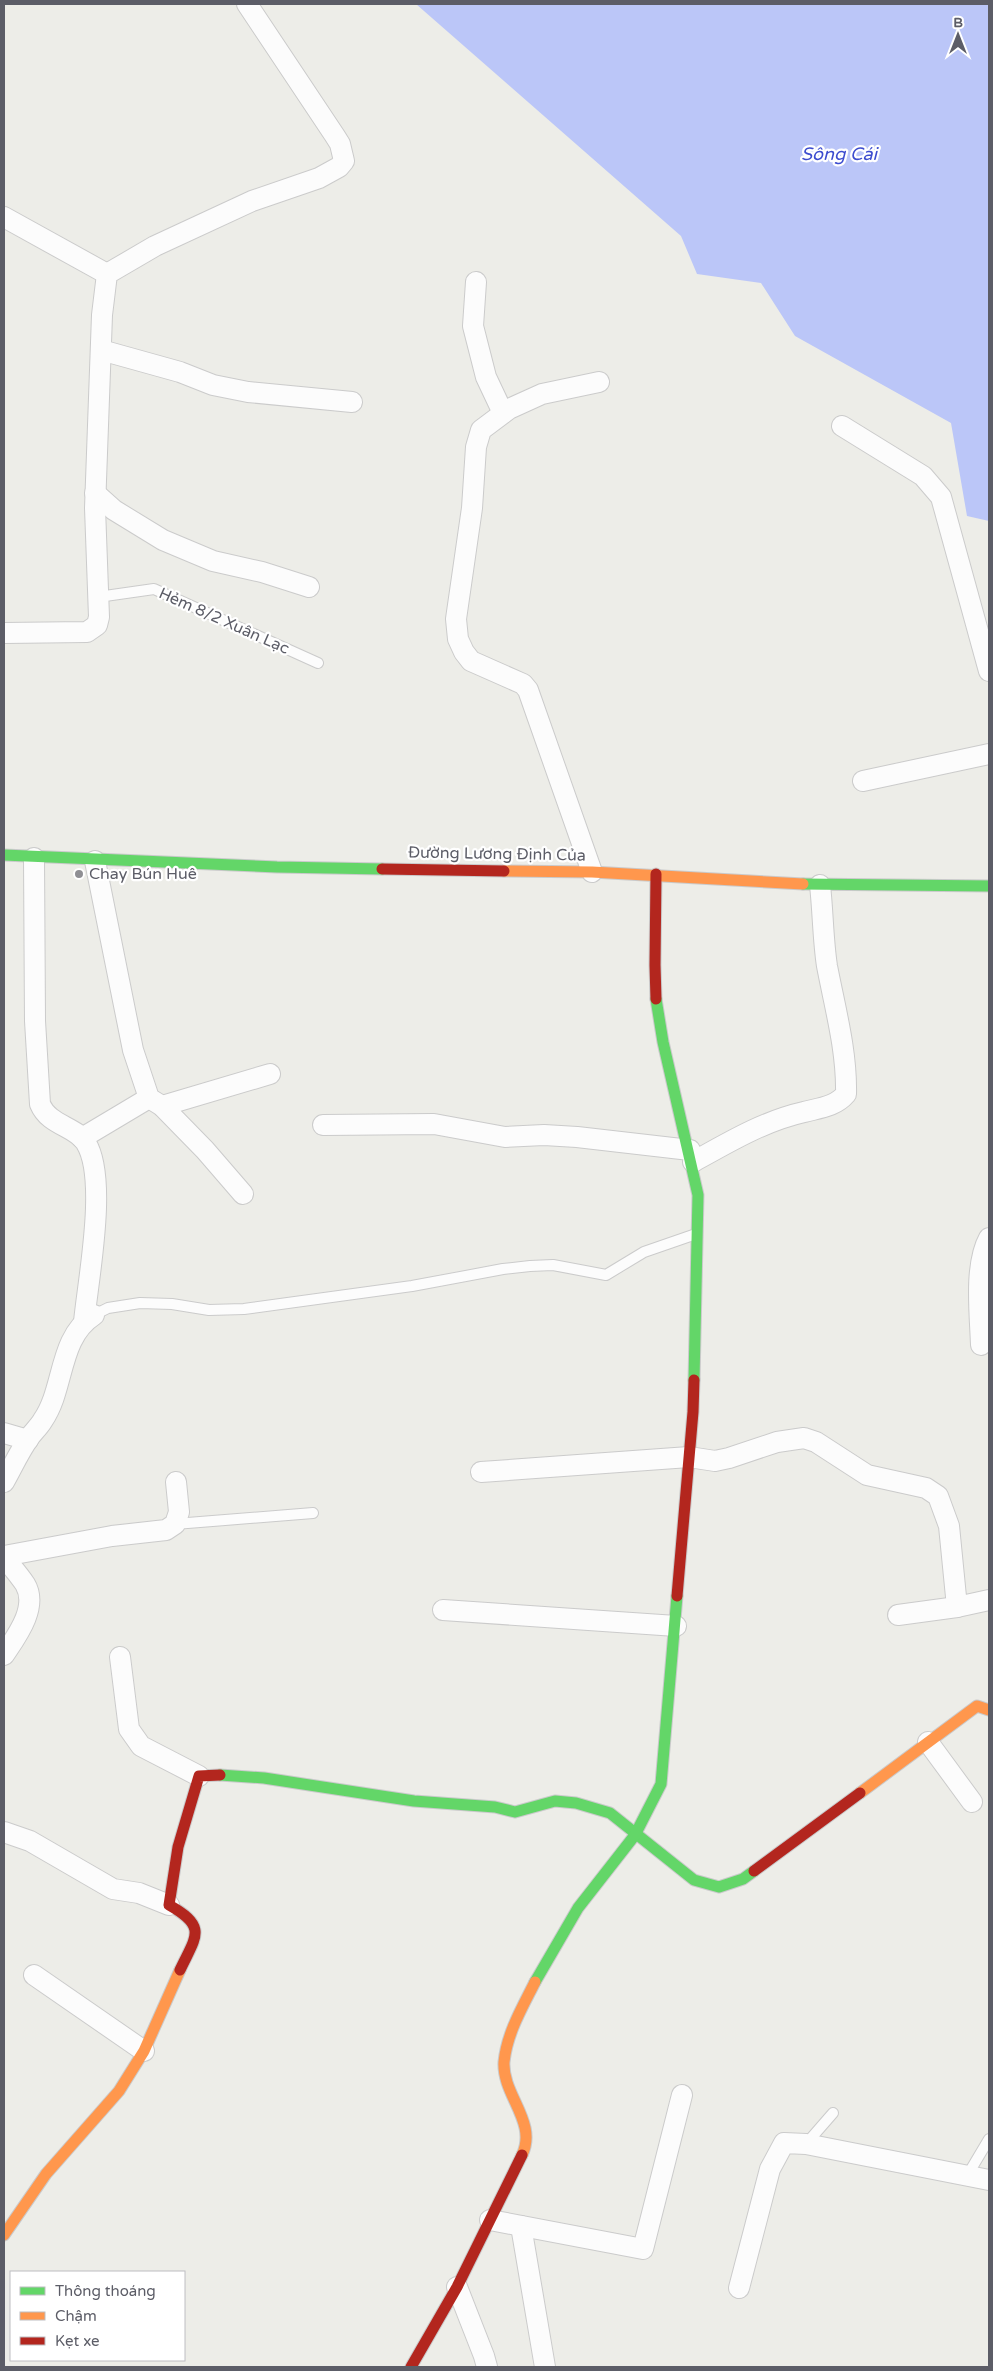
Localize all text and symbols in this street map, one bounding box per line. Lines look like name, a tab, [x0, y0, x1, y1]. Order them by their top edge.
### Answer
north arrow	[933, 10, 983, 60]
text: B	[953, 14, 963, 31]
water label: Sông Cái	[801, 143, 880, 165]
street label: Hẻm 8/2 Xuân Lạc	[156, 583, 292, 659]
street label: Đường Lương Định Của	[408, 842, 586, 866]
place label: Chay Bún Huê	[89, 864, 197, 884]
marker: Chay Bún Huê	[73, 868, 85, 880]
legend	[10, 2271, 185, 2361]
text: Thông thoáng	[55, 2282, 156, 2300]
text: Chậm	[55, 2307, 97, 2325]
text: Kẹt xe	[55, 2332, 100, 2350]

